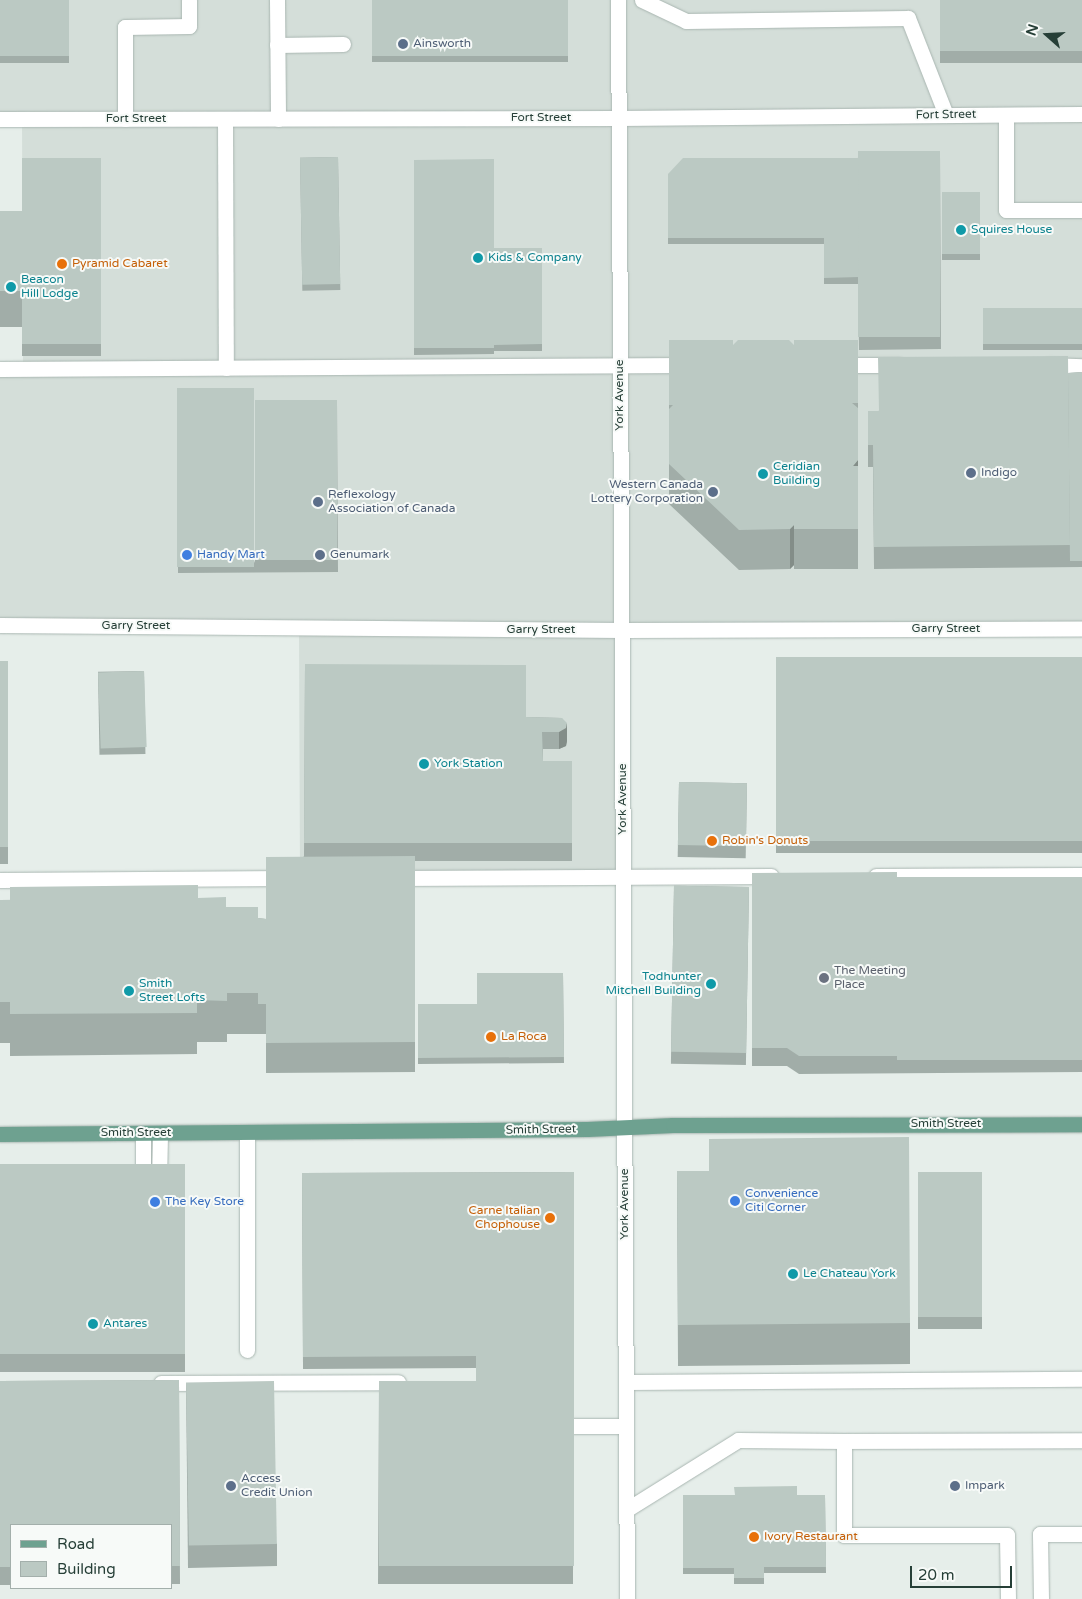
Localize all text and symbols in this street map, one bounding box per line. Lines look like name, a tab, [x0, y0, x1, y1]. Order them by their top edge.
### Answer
north arrow	[1022, 10, 1072, 60]
text: N	[1022, 22, 1042, 38]
place label: Ainsworth	[413, 37, 471, 51]
marker: Ainsworth	[397, 38, 409, 50]
street label: Fort Street	[916, 107, 976, 123]
street label: Fort Street	[511, 111, 571, 125]
street label: Fort Street	[106, 112, 166, 126]
place label: Squires House	[971, 223, 1052, 237]
marker: Squires House	[955, 224, 967, 236]
place label: Kids & Company	[488, 251, 582, 265]
marker: Kids & Company	[472, 252, 484, 264]
place label: Pyramid Cabaret	[72, 257, 168, 271]
marker: Pyramid Cabaret	[56, 258, 68, 270]
place label: Beacon Hill Lodge	[21, 273, 78, 301]
marker: Beacon Hill Lodge	[5, 281, 17, 293]
street label: York Avenue	[613, 359, 627, 431]
place label: Ceridian Building	[773, 460, 820, 488]
place label: Indigo	[981, 466, 1017, 480]
marker: Indigo	[965, 467, 977, 479]
marker: Ceridian Building	[757, 468, 769, 480]
place label: Western Canada Lottery Corporation	[591, 478, 703, 506]
marker: Western Canada Lottery Corporation	[707, 486, 719, 498]
place label: Reflexology Association of Canada	[328, 488, 455, 516]
marker: Reflexology Association of Canada	[312, 496, 324, 508]
place label: Handy Mart	[197, 548, 265, 562]
place label: Genumark	[330, 548, 389, 562]
marker: Handy Mart	[181, 549, 193, 561]
marker: Genumark	[314, 549, 326, 561]
street label: Garry Street	[102, 619, 170, 633]
street label: Garry Street	[912, 622, 980, 636]
street label: Garry Street	[507, 623, 575, 637]
place label: York Station	[434, 757, 503, 771]
marker: York Station	[418, 758, 430, 770]
street label: York Avenue	[616, 763, 630, 835]
place label: Robin's Donuts	[722, 834, 808, 848]
marker: Robin's Donuts	[706, 835, 718, 847]
place label: The Meeting Place	[834, 964, 906, 992]
place label: Todhunter Mitchell Building	[605, 970, 701, 998]
marker: The Meeting Place	[818, 972, 830, 984]
place label: Smith Street Lofts	[139, 977, 205, 1005]
marker: Todhunter Mitchell Building	[705, 978, 717, 990]
marker: Smith Street Lofts	[123, 985, 135, 997]
place label: La Roca	[501, 1030, 547, 1044]
marker: La Roca	[485, 1031, 497, 1043]
street label: Smith Street	[911, 1117, 981, 1131]
street label: Smith Street	[506, 1122, 576, 1138]
street label: Smith Street	[101, 1126, 171, 1140]
street label: York Avenue	[618, 1168, 632, 1240]
place label: Convenience Citi Corner	[745, 1187, 818, 1215]
place label: The Key Store	[165, 1195, 244, 1209]
marker: Convenience Citi Corner	[729, 1195, 741, 1207]
marker: The Key Store	[149, 1196, 161, 1208]
place label: Carne Italian Chophouse	[468, 1204, 540, 1232]
marker: Carne Italian Chophouse	[544, 1212, 556, 1224]
place label: Le Chateau York	[803, 1267, 896, 1281]
marker: Le Chateau York	[787, 1268, 799, 1280]
place label: Antares	[103, 1317, 147, 1331]
marker: Antares	[87, 1318, 99, 1330]
place label: Access Credit Union	[241, 1472, 313, 1500]
place label: Impark	[965, 1479, 1005, 1493]
marker: Access Credit Union	[225, 1480, 237, 1492]
marker: Impark	[949, 1480, 961, 1492]
legend	[10, 1524, 172, 1589]
place label: Ivory Restaurant	[764, 1530, 858, 1544]
marker: Ivory Restaurant	[748, 1531, 760, 1543]
text: Road	[57, 1535, 95, 1553]
scale bar	[912, 1556, 1014, 1588]
text: Building	[57, 1560, 116, 1578]
text: 20 m	[918, 1566, 955, 1584]

